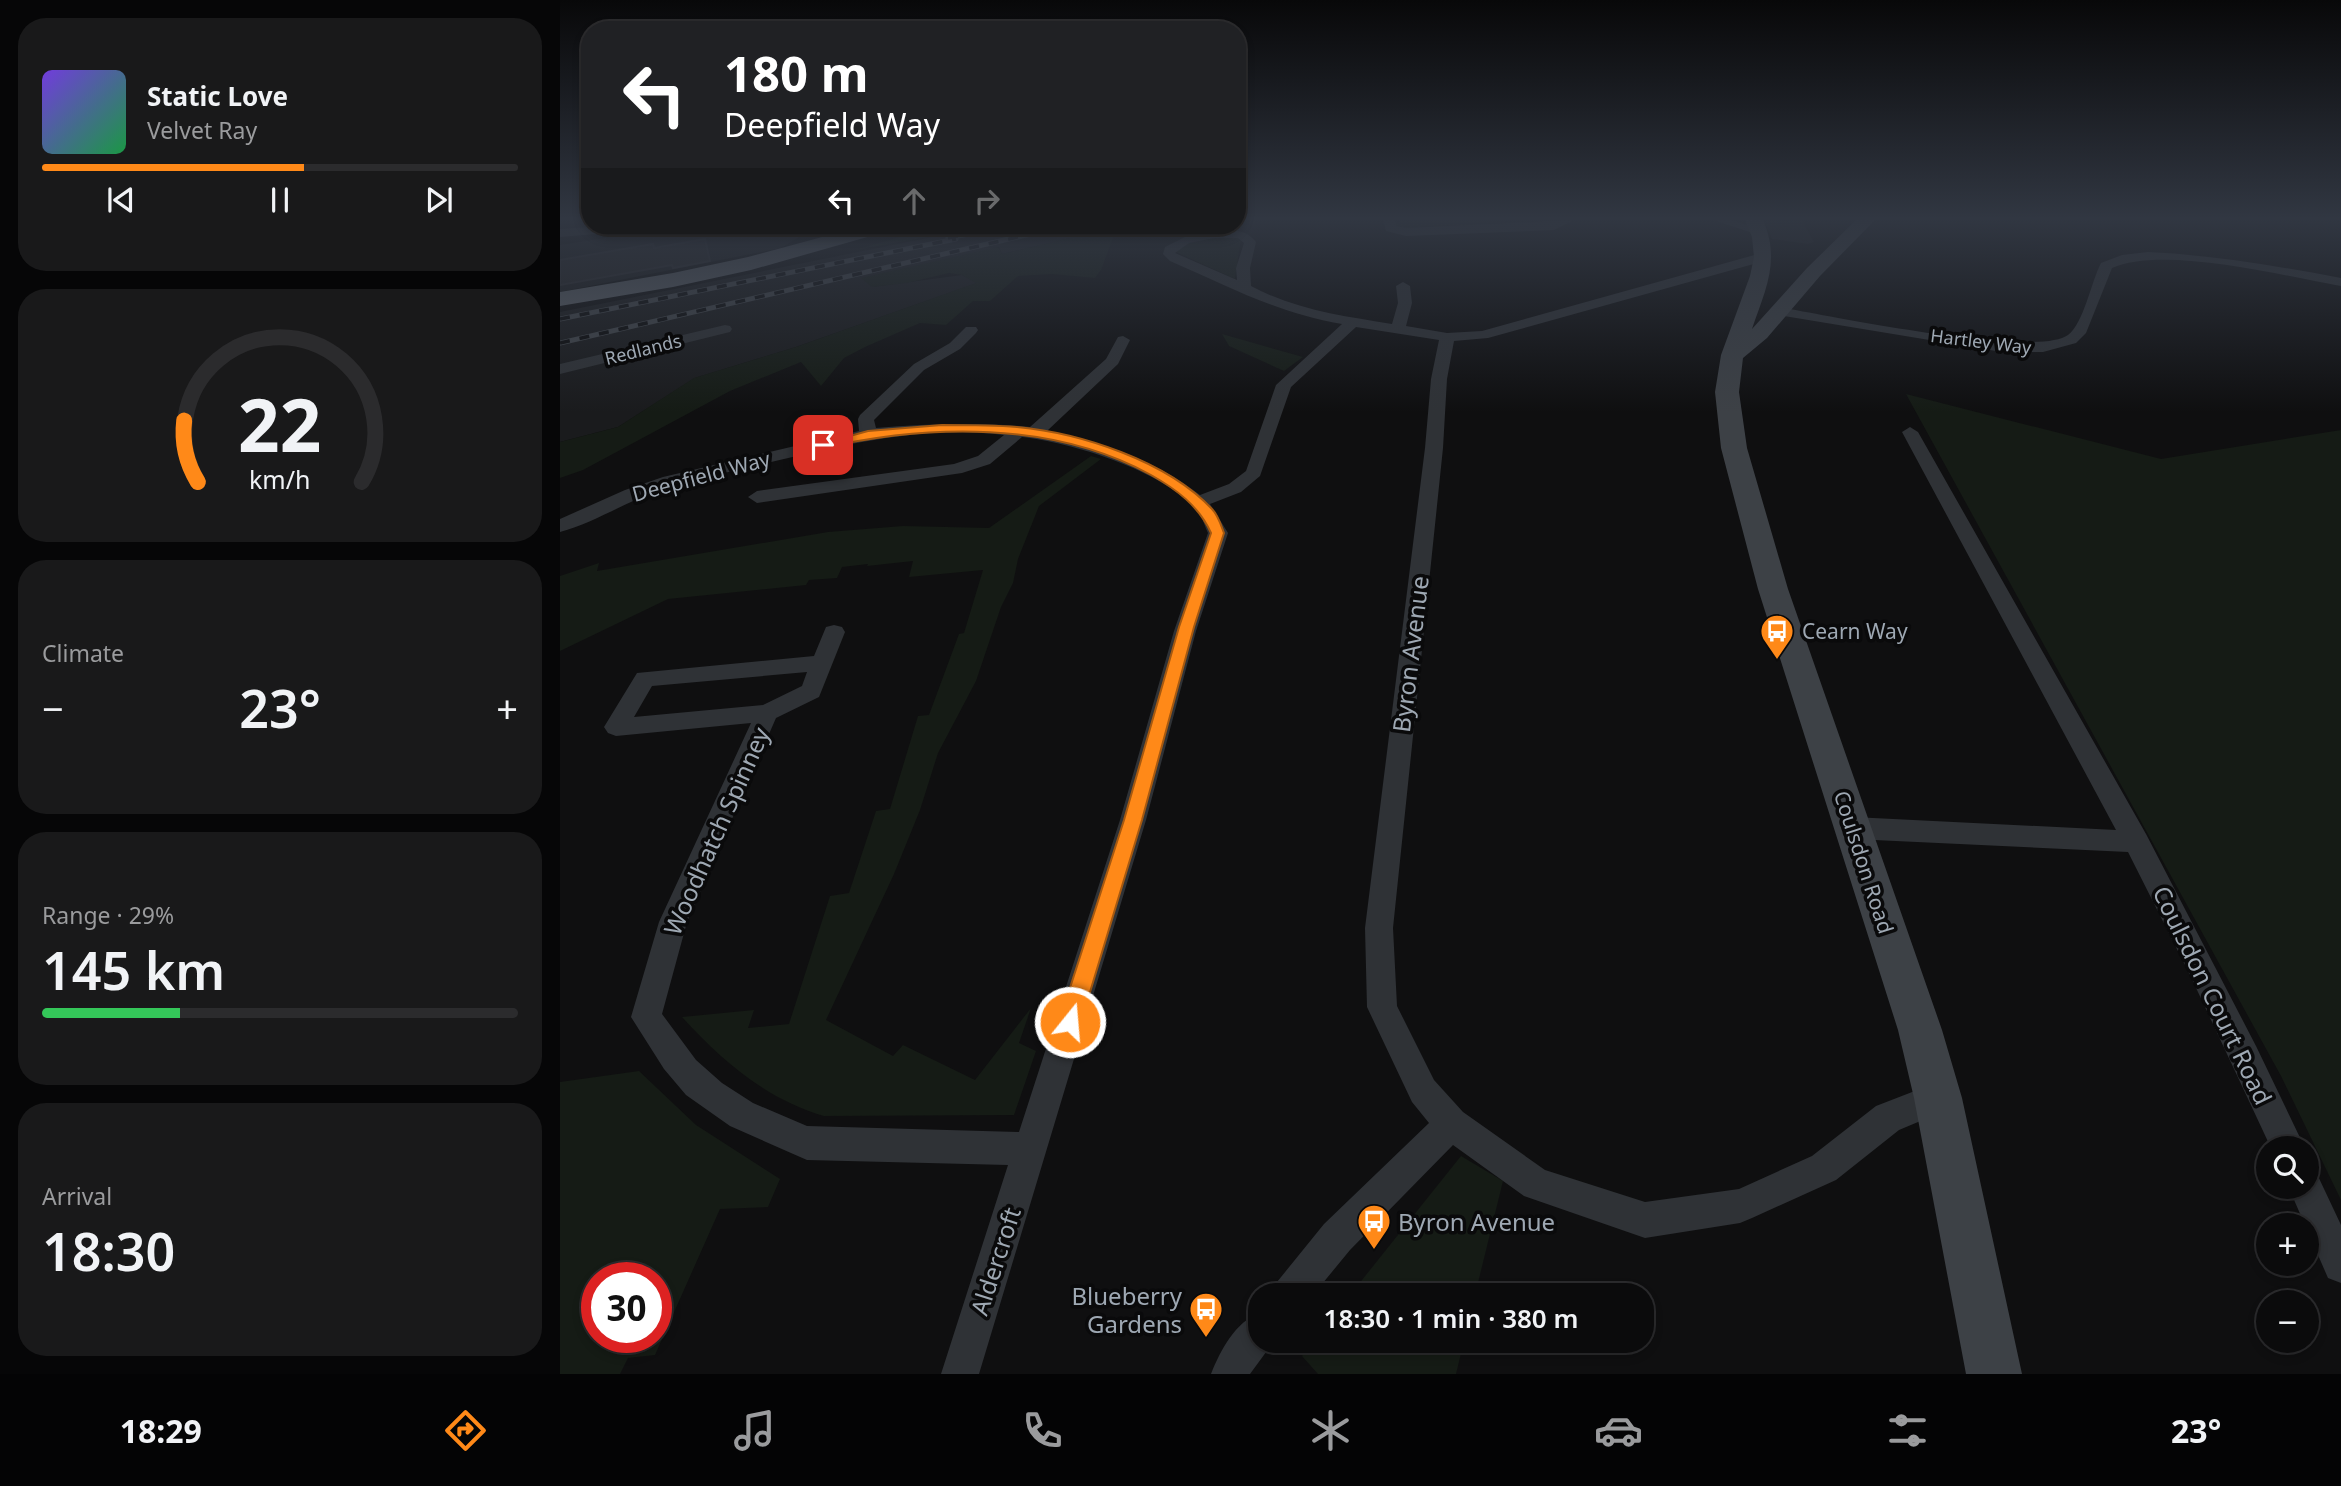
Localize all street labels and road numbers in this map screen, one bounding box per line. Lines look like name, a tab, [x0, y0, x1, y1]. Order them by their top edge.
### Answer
street label: Hartley Way	[1929, 323, 2034, 359]
street label: Redlands	[602, 328, 684, 370]
street label: Deepfield Way	[629, 444, 773, 508]
street label: Byron Avenue	[1384, 574, 1436, 734]
street label: Woodhatch Spinney	[655, 721, 777, 940]
street label: Coulsdon Road	[1828, 787, 1900, 937]
street label: Coulsdon Court Road	[2146, 880, 2280, 1110]
street label: Aldercroft	[962, 1202, 1028, 1319]

